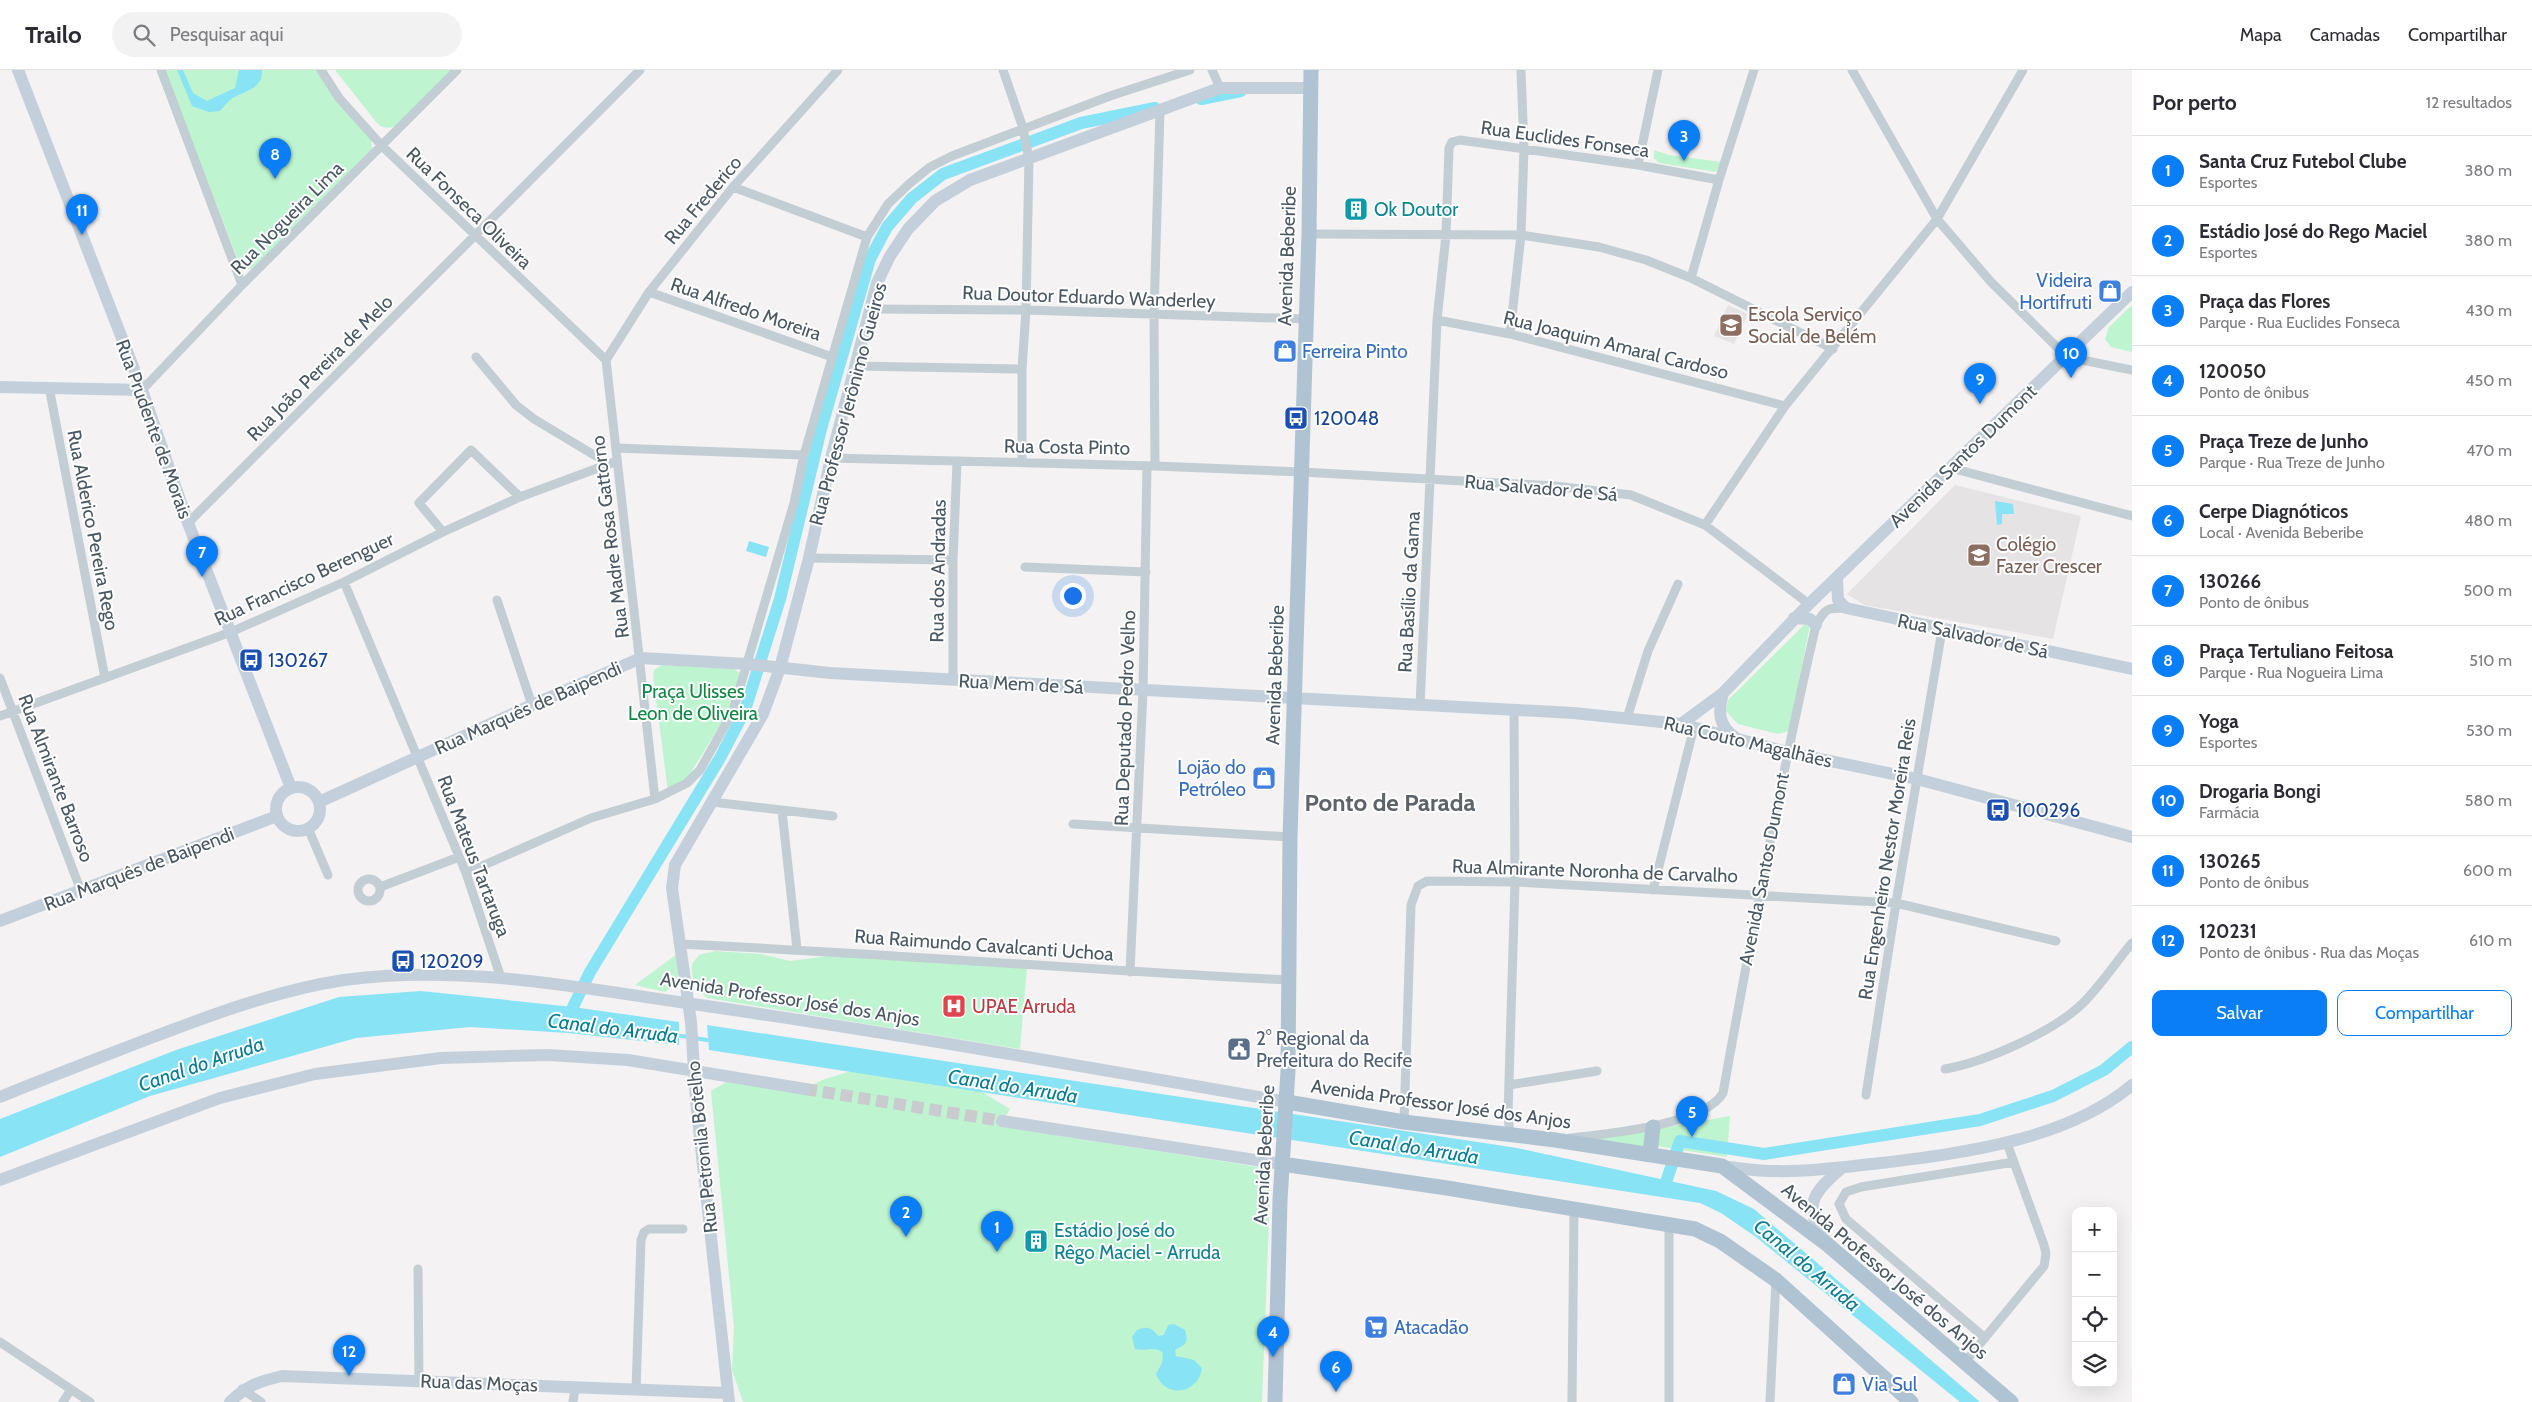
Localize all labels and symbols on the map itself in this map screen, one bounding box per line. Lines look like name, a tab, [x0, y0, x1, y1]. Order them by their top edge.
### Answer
street label: Rua Euclides Fonseca	[1479, 116, 1651, 162]
pin: 3	[1668, 120, 1700, 161]
pin: 8	[259, 138, 291, 179]
street label: Rua Fonseca Oliveira	[402, 142, 536, 274]
street label: Rua Frederico	[659, 151, 747, 249]
street label: Rua Nogueira Lima	[226, 157, 348, 279]
street label: Avenida Beberibe	[1273, 185, 1301, 326]
pin: 11	[66, 194, 98, 235]
building icon: Ok Doutor	[1343, 196, 1369, 222]
place label: Ok Doutor	[1374, 198, 1458, 221]
place label: Videira Hortifruti	[2019, 269, 2092, 314]
street label: Rua Alfredo Moreira	[668, 272, 824, 346]
shop icon: Videira Hortifruti	[2097, 278, 2123, 304]
street label: Rua Professor Jerônimo Gueiros	[804, 280, 892, 528]
street label: Rua Doutor Eduardo Wanderley	[962, 281, 1216, 313]
street label: Rua João Pereira de Melo	[242, 290, 398, 446]
place label: Escola Serviço Social de Belém	[1748, 303, 1876, 348]
street label: Rua Joaquim Amaral Cardoso	[1501, 306, 1731, 384]
school or university icon: Escola Serviço Social de Belém	[1718, 312, 1744, 338]
street label: Rua Prudente de Morais	[111, 336, 197, 522]
pin: 10	[2055, 337, 2087, 378]
shop icon: Ferreira Pinto	[1272, 338, 1298, 364]
place label: Ferreira Pinto	[1302, 340, 1408, 363]
pin: 9	[1964, 363, 1996, 404]
street label: Avenida Santos Dumont	[1885, 379, 2042, 532]
bus stop icon: 120048	[1283, 405, 1309, 431]
place label: 120048	[1314, 407, 1379, 430]
street label: Rua Alderico Pereira Rego	[62, 428, 124, 632]
street label: Rua Madre Rosa Gattorno	[586, 434, 634, 640]
street label: Rua Costa Pinto	[1004, 434, 1130, 460]
street label: Rua Salvador de Sá	[1464, 470, 1618, 506]
street label: Rua dos Andradas	[925, 499, 951, 643]
street label: Rua Basílio da Gama	[1393, 511, 1425, 673]
street label: Rua Francisco Berenguer	[211, 527, 397, 631]
place label: Colégio Fazer Crescer	[1996, 533, 2102, 578]
pin: 7	[186, 536, 218, 577]
school or university icon: Colégio Fazer Crescer	[1966, 542, 1992, 568]
your location	[1060, 583, 1086, 609]
street label: Avenida Beberibe	[1261, 604, 1289, 745]
street label: Rua Salvador de Sá	[1896, 609, 2050, 663]
street label: Rua Deputado Pedro Velho	[1110, 610, 1140, 826]
bus stop icon: 130267	[238, 647, 264, 673]
place label: 130267	[268, 649, 328, 672]
street label: Rua Marquês de Baipendi	[431, 656, 625, 760]
street label: Rua Mem de Sá	[958, 669, 1084, 699]
park label: Praça Ulisses Leon de Oliveira	[628, 680, 758, 725]
street label: Rua Almirante Barroso	[13, 691, 99, 865]
street label: Rua Couto Magalhães	[1662, 711, 1835, 773]
street label: Rua Engenheiro Nestor Moreira Reis	[1853, 716, 1921, 1001]
place label: Lojão do Petróleo	[1177, 756, 1246, 801]
shop icon: Lojão do Petróleo	[1251, 765, 1277, 791]
street label: Avenida Santos Dumont	[1734, 770, 1794, 967]
street label: Rua Mateus Tartaruga	[433, 772, 515, 940]
district label: Ponto de Parada	[1305, 788, 1476, 817]
bus stop icon: 100296	[1985, 797, 2011, 823]
place label: 100296	[2016, 799, 2080, 822]
street label: Rua Marquês de Baipendi	[41, 822, 237, 916]
street label: Rua Almirante Noronha de Carvalho	[1452, 855, 1738, 887]
street label: Rua Raimundo Cavalcanti Uchoa	[854, 924, 1114, 966]
bus stop icon: 120209	[390, 948, 416, 974]
place label: 120209	[420, 950, 483, 973]
street label: Avenida Professor José dos Anjos	[659, 967, 921, 1031]
hospital icon: UPAE Arruda	[941, 993, 967, 1019]
place label: UPAE Arruda	[972, 995, 1076, 1018]
water label: Canal do Arruda	[546, 1008, 680, 1048]
place label: 2° Regional da Prefeitura do Recife	[1256, 1027, 1413, 1072]
water label: Canal do Arruda	[135, 1031, 267, 1097]
public building icon: 2° Regional da Prefeitura do Recife	[1226, 1036, 1252, 1062]
street label: Rua Petronila Botelho	[682, 1060, 722, 1234]
water label: Canal do Arruda	[946, 1064, 1080, 1108]
street label: Avenida Professor José dos Anjos	[1309, 1074, 1573, 1134]
street label: Avenida Beberibe	[1249, 1084, 1279, 1226]
pin: 5	[1676, 1096, 1708, 1137]
water label: Canal do Arruda	[1347, 1125, 1481, 1169]
street label: Avenida Professor José dos Anjos	[1777, 1178, 1993, 1364]
pin: 2	[890, 1196, 922, 1237]
pin: 1	[981, 1211, 1013, 1252]
water label: Canal do Arruda	[1749, 1214, 1865, 1316]
place label: Estádio José do Rêgo Maciel - Arruda	[1054, 1219, 1220, 1264]
building icon: Estádio José do Rêgo Maciel - Arruda	[1023, 1228, 1049, 1254]
supermarket icon: Atacadão	[1363, 1314, 1389, 1340]
pin: 4	[1257, 1316, 1289, 1357]
place label: Atacadão	[1394, 1316, 1469, 1339]
pin: 12	[333, 1335, 365, 1376]
pin: 6	[1320, 1351, 1352, 1392]
street label: Rua das Moças	[420, 1369, 538, 1397]
shop icon: Via Sul	[1831, 1371, 1857, 1397]
place label: Via Sul	[1862, 1373, 1918, 1396]

